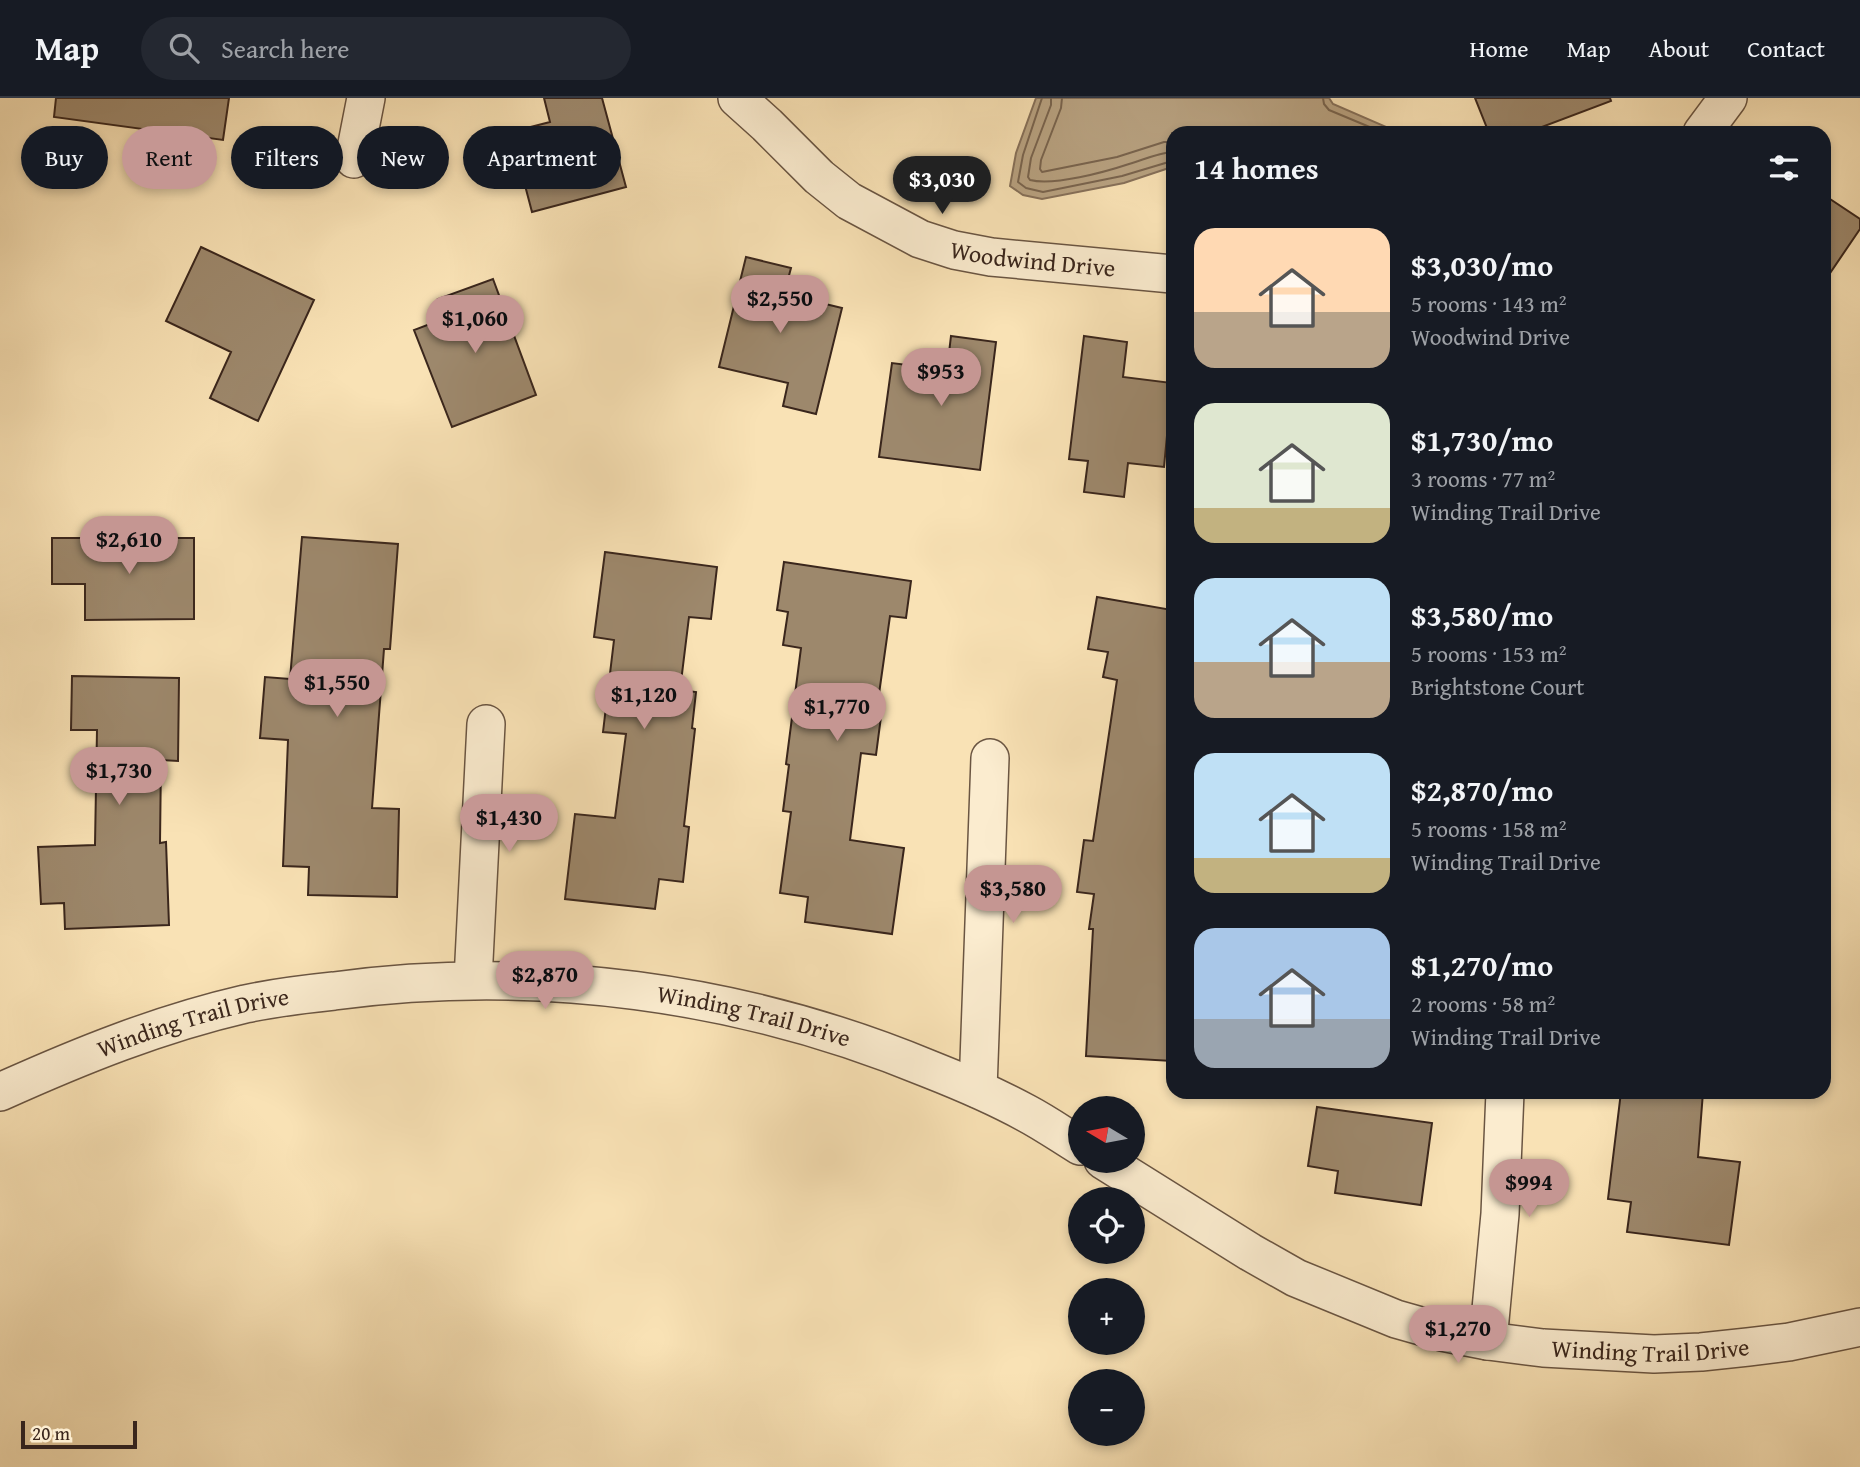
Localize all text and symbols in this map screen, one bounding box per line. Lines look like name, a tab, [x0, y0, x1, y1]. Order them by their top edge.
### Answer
search box	[141, 17, 631, 80]
text: Map	[35, 24, 99, 72]
icon: search	[165, 29, 203, 67]
text: Search here	[221, 29, 349, 68]
text: Home	[1470, 31, 1529, 66]
text: Map	[1567, 31, 1611, 66]
text: About	[1649, 31, 1709, 66]
text: Contact	[1747, 31, 1825, 66]
chip: Buy	[21, 126, 108, 189]
chip: Rent	[122, 126, 217, 189]
chip: Filters	[231, 126, 343, 189]
chip: New	[357, 126, 449, 189]
chip: Apartment	[463, 126, 621, 189]
text: 14 homes	[1194, 146, 1319, 190]
icon: filters	[1765, 149, 1803, 187]
pin: $3,030	[885, 156, 999, 216]
text: $3,030	[909, 162, 975, 195]
street label: Woodwind Drive	[947, 232, 1117, 286]
text: $3,030/mo	[1411, 243, 1553, 287]
icon: home	[1250, 256, 1334, 340]
pin: $2,550	[723, 275, 837, 335]
text: $2,550	[747, 281, 813, 314]
text: 5 rooms · 143 m²	[1411, 287, 1566, 320]
pin: $1,060	[418, 296, 532, 355]
text: $1,060	[442, 301, 508, 334]
text: Woodwind Drive	[1411, 320, 1570, 353]
pin: $953	[900, 348, 982, 408]
text: $953	[917, 354, 965, 387]
text: $1,730/mo	[1411, 418, 1553, 462]
icon: home	[1250, 431, 1334, 515]
text: 3 rooms · 77 m²	[1411, 462, 1555, 495]
text: Winding Trail Drive	[1411, 495, 1601, 528]
pin: $2,610	[72, 517, 186, 576]
text: $2,610	[96, 522, 162, 555]
text: $3,580/mo	[1411, 593, 1553, 637]
icon: home	[1250, 606, 1334, 690]
text: 5 rooms · 153 m²	[1411, 637, 1566, 670]
pin: $1,550	[280, 660, 394, 719]
text: $1,550	[304, 665, 370, 698]
text: Brightstone Court	[1411, 670, 1585, 703]
pin: $1,120	[587, 672, 701, 731]
text: $1,120	[611, 677, 677, 710]
pin: $1,770	[780, 684, 894, 743]
text: $1,770	[804, 689, 870, 722]
pin: $1,730	[62, 748, 176, 807]
text: $1,730	[86, 753, 152, 786]
text: $2,870/mo	[1411, 768, 1553, 812]
icon: home	[1250, 781, 1334, 865]
pin: $1,430	[452, 794, 566, 854]
text: $1,430	[476, 800, 542, 833]
text: 5 rooms · 158 m²	[1411, 812, 1566, 845]
text: Winding Trail Drive	[1411, 845, 1601, 878]
pin: $3,580	[956, 866, 1070, 925]
text: $3,580	[980, 871, 1046, 904]
text: $1,270/mo	[1411, 943, 1553, 987]
pin: $2,870	[488, 951, 602, 1011]
icon: home	[1250, 956, 1334, 1040]
text: $2,870	[512, 957, 578, 990]
street label: Winding Trail Drive	[655, 976, 855, 1056]
street label: Winding Trail Drive	[92, 979, 291, 1066]
text: 2 rooms · 58 m²	[1411, 987, 1555, 1020]
text: Winding Trail Drive	[1411, 1020, 1601, 1053]
north arrow	[1068, 1096, 1144, 1172]
map controls	[1068, 1096, 1145, 1446]
pin: $994	[1488, 1160, 1570, 1219]
text: $994	[1505, 1165, 1553, 1198]
button: locate	[1068, 1187, 1145, 1264]
button: +	[1068, 1278, 1145, 1355]
pin: $1,270	[1401, 1306, 1515, 1365]
text: $1,270	[1425, 1311, 1491, 1344]
street label: Winding Trail Drive	[1551, 1329, 1751, 1371]
button: −	[1068, 1369, 1145, 1446]
scale bar	[21, 1418, 136, 1450]
text: 20 m	[32, 1419, 70, 1447]

